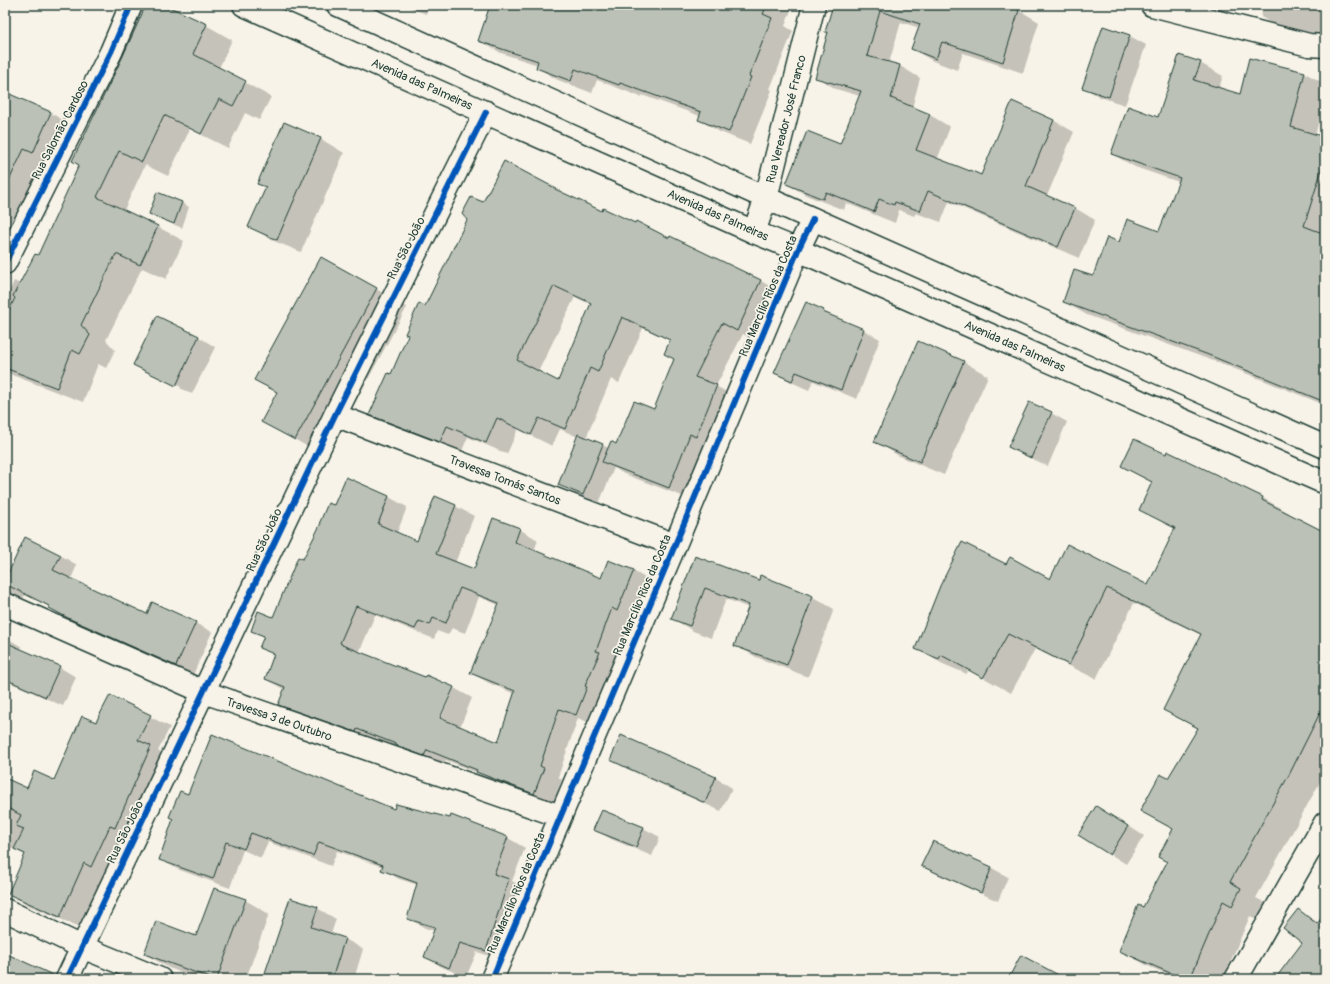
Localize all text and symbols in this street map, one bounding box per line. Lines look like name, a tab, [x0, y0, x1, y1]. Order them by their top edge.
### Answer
street label: Rua Vereador José Franco	[763, 53, 810, 185]
street label: Avenida das Palmeiras	[369, 55, 475, 114]
street label: Rua Salomão Cardoso	[29, 78, 92, 182]
street label: Avenida das Palmeiras	[665, 186, 771, 245]
street label: Rua São João	[384, 214, 429, 282]
street label: Rua Marcílio Rios da Costa	[736, 233, 801, 359]
street label: Avenida das Palmeiras	[962, 317, 1068, 376]
street label: Travessa Tomás Santos	[447, 452, 563, 509]
street label: Rua São João	[243, 506, 286, 574]
street label: Rua Marcílio Rios da Costa	[610, 532, 675, 658]
street label: Travessa 3 de Outubro	[224, 694, 334, 745]
street label: Rua São João	[104, 798, 147, 866]
street label: Rua Marcílio Rios da Costa	[484, 830, 549, 956]

